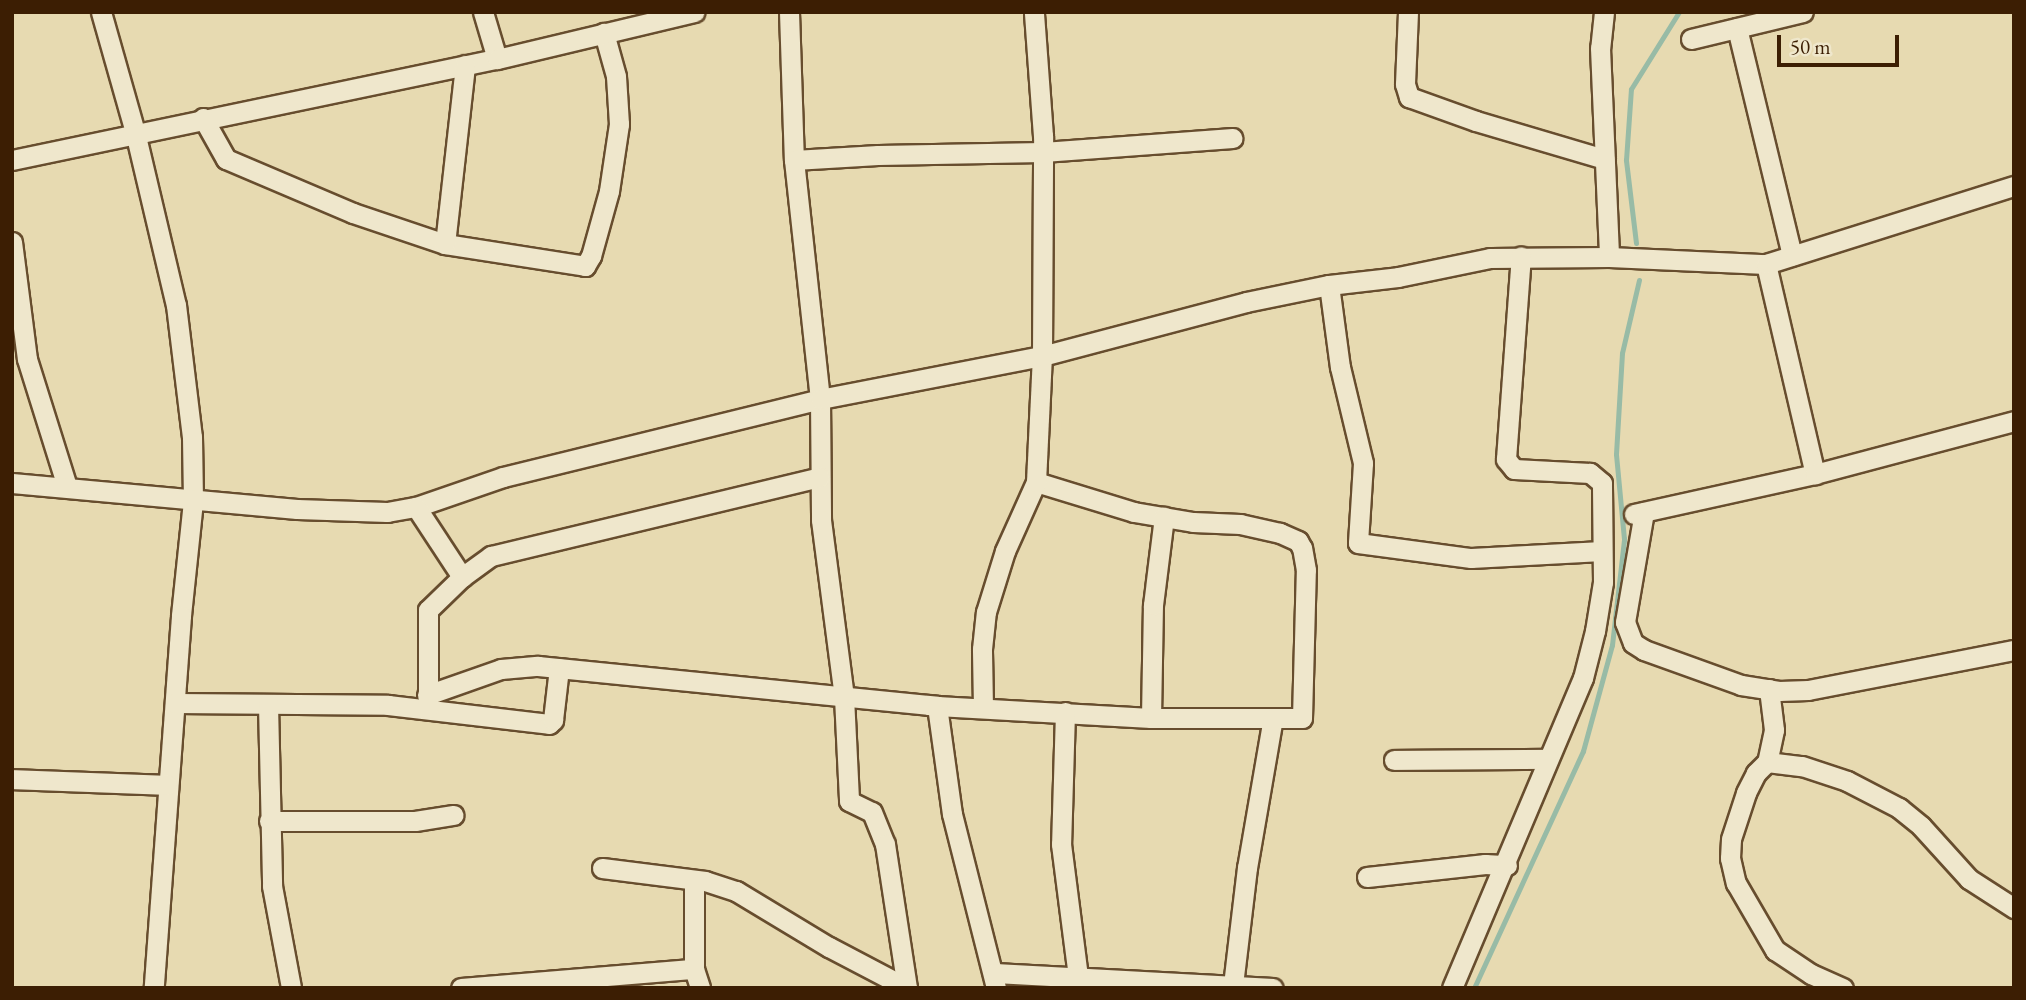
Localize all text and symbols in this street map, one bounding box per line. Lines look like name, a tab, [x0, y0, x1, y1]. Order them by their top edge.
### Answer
scale bar	[1781, 21, 1904, 65]
text: 50 m	[1790, 33, 1831, 60]

